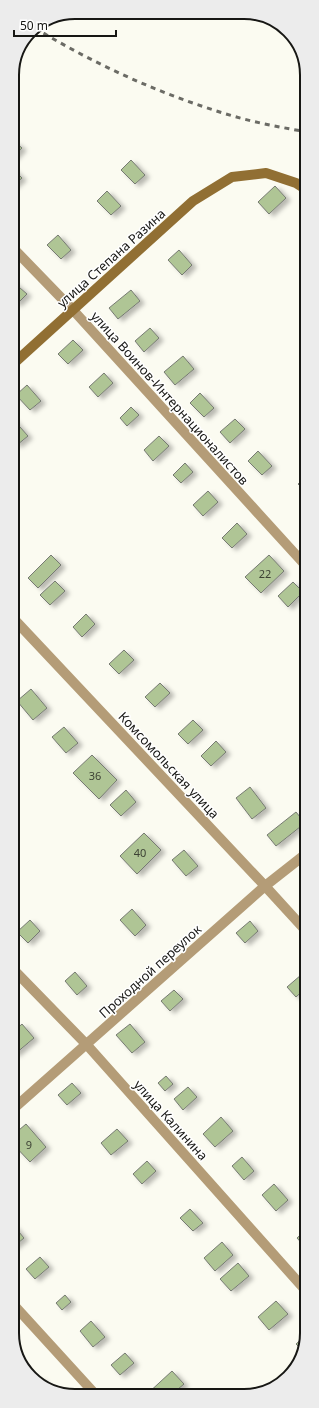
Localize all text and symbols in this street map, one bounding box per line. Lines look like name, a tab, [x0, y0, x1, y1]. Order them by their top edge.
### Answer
scale bar	[14, 12, 116, 38]
text: 50 m	[20, 17, 48, 34]
street label: улица Степана Разина	[53, 205, 169, 311]
street label: улица Воинов-Интернационалистов	[87, 307, 253, 489]
house number: 22	[259, 566, 271, 581]
street label: Комсомольская улица	[115, 708, 223, 822]
house number: 36	[89, 768, 101, 783]
house number: 40	[134, 845, 146, 860]
street label: Проходной переулок	[95, 920, 205, 1022]
street label: улица Калинина	[130, 1076, 212, 1164]
house number: 9	[26, 1137, 32, 1152]

